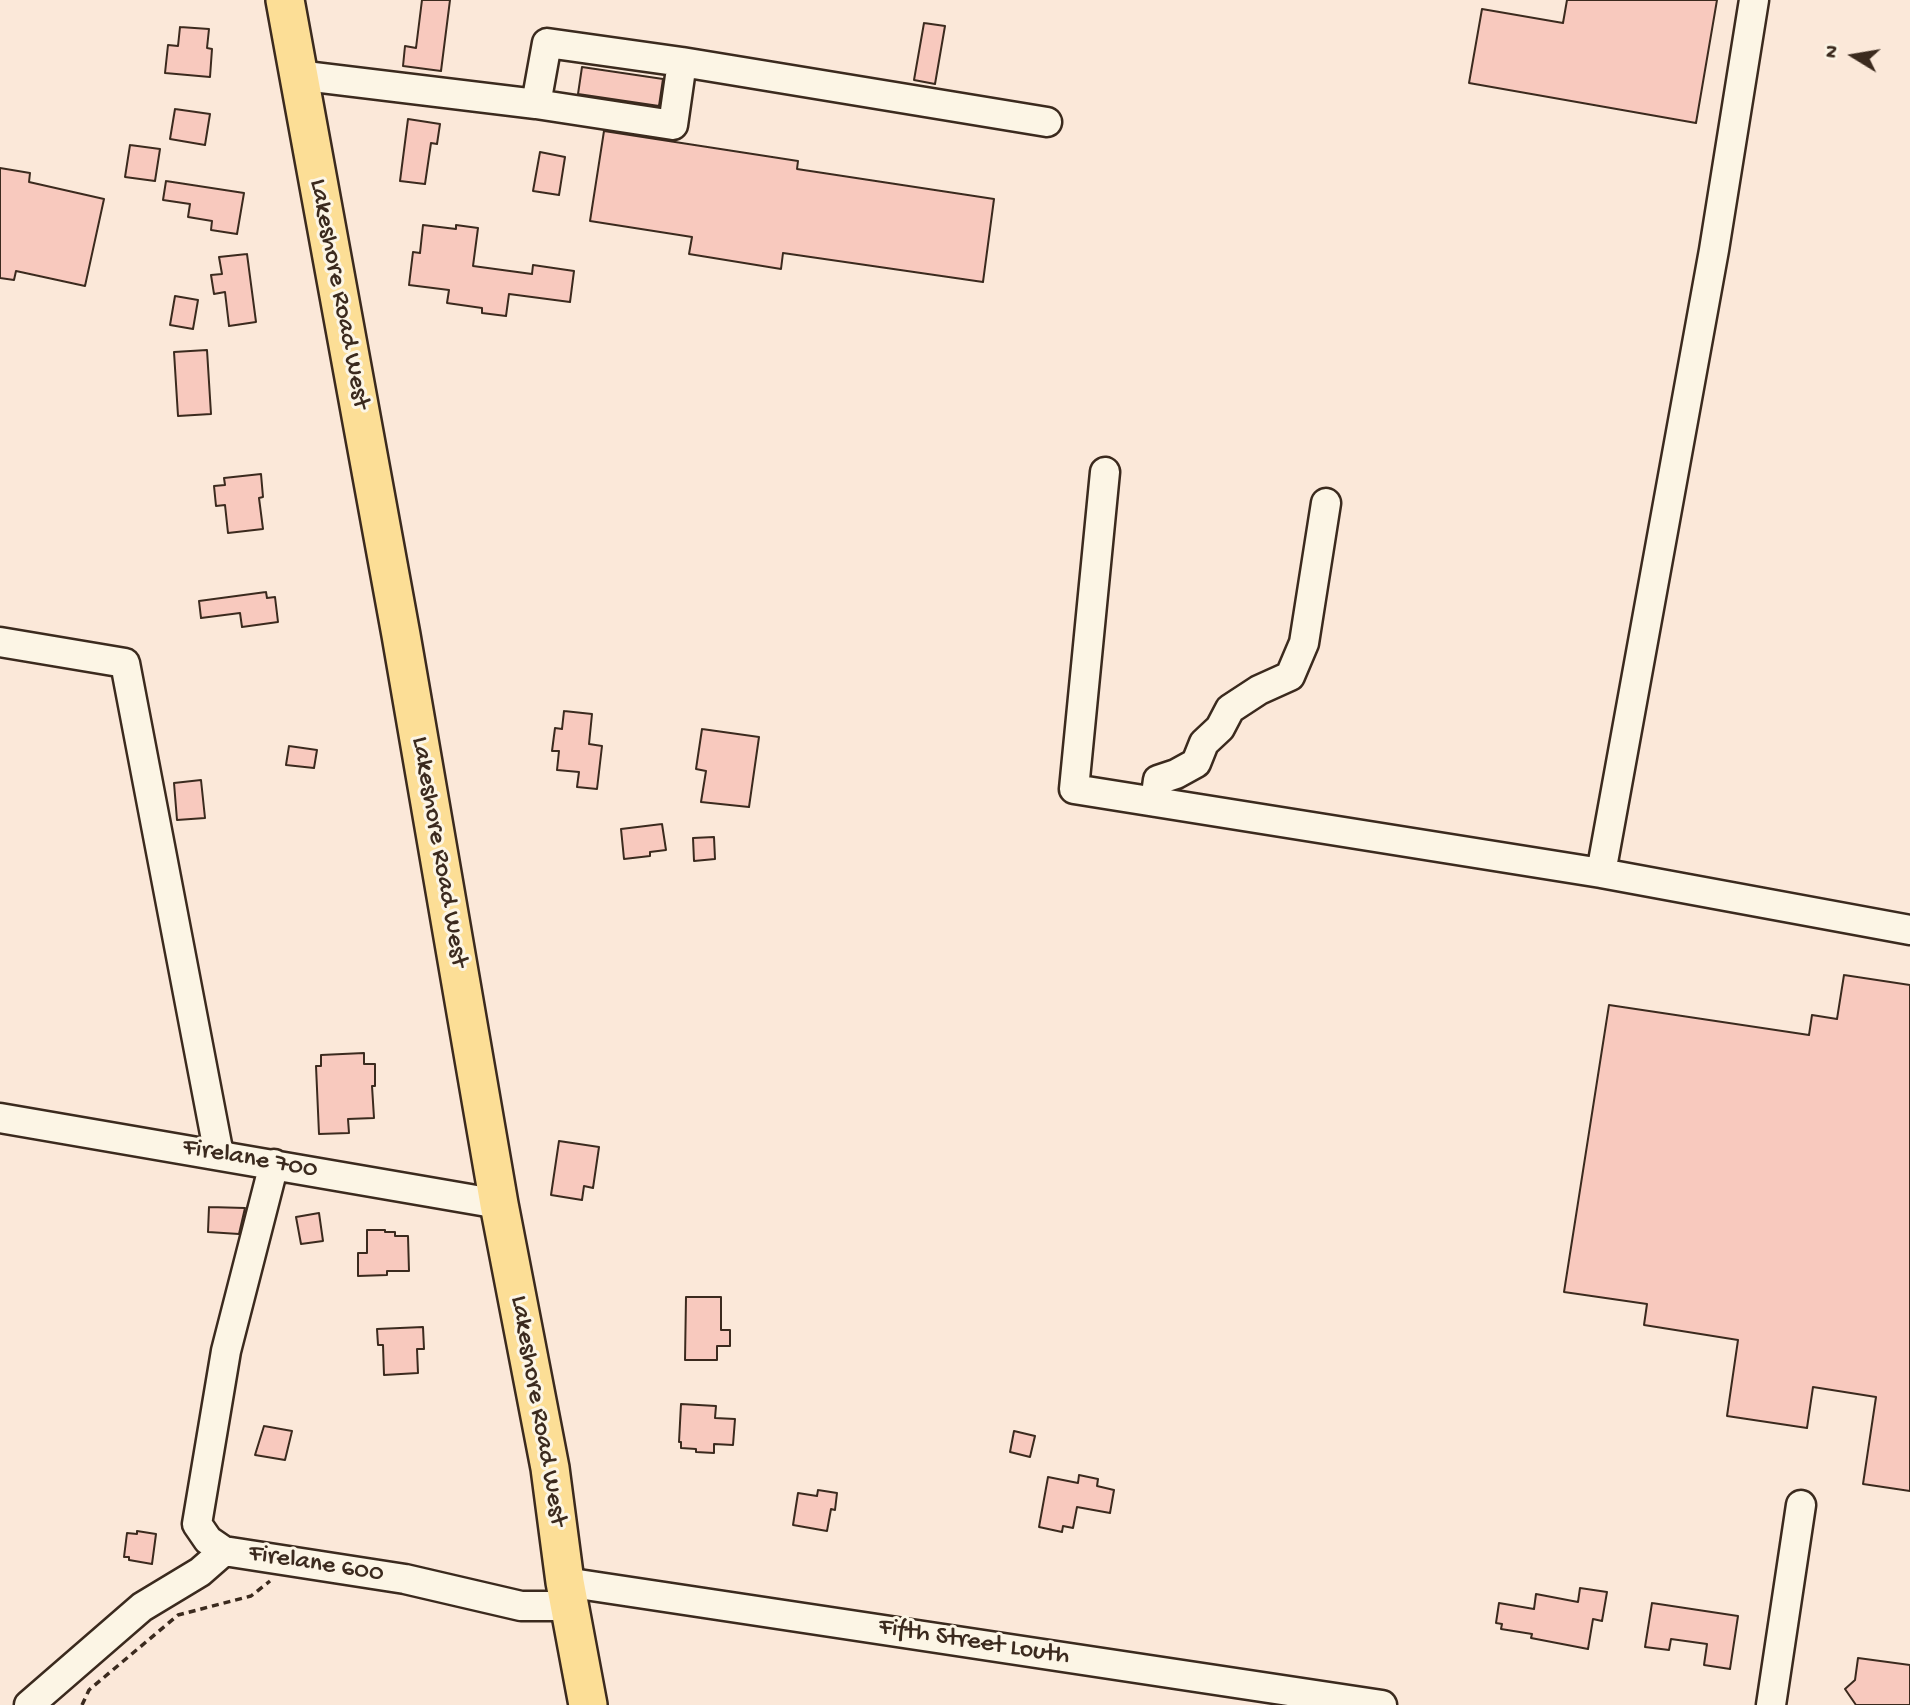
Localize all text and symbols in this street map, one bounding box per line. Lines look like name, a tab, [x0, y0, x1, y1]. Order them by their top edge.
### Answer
north arrow	[1819, 21, 1889, 91]
text: N	[1820, 44, 1845, 60]
street label: Lakeshore Road West	[300, 176, 376, 412]
street label: Lakeshore Road West	[402, 734, 474, 970]
street label: Firelane 700	[180, 1133, 320, 1187]
street label: Lakeshore Road West	[501, 1293, 573, 1529]
street label: Firelane 600	[246, 1539, 386, 1591]
street label: Fifth Street Louth	[876, 1613, 1072, 1673]

